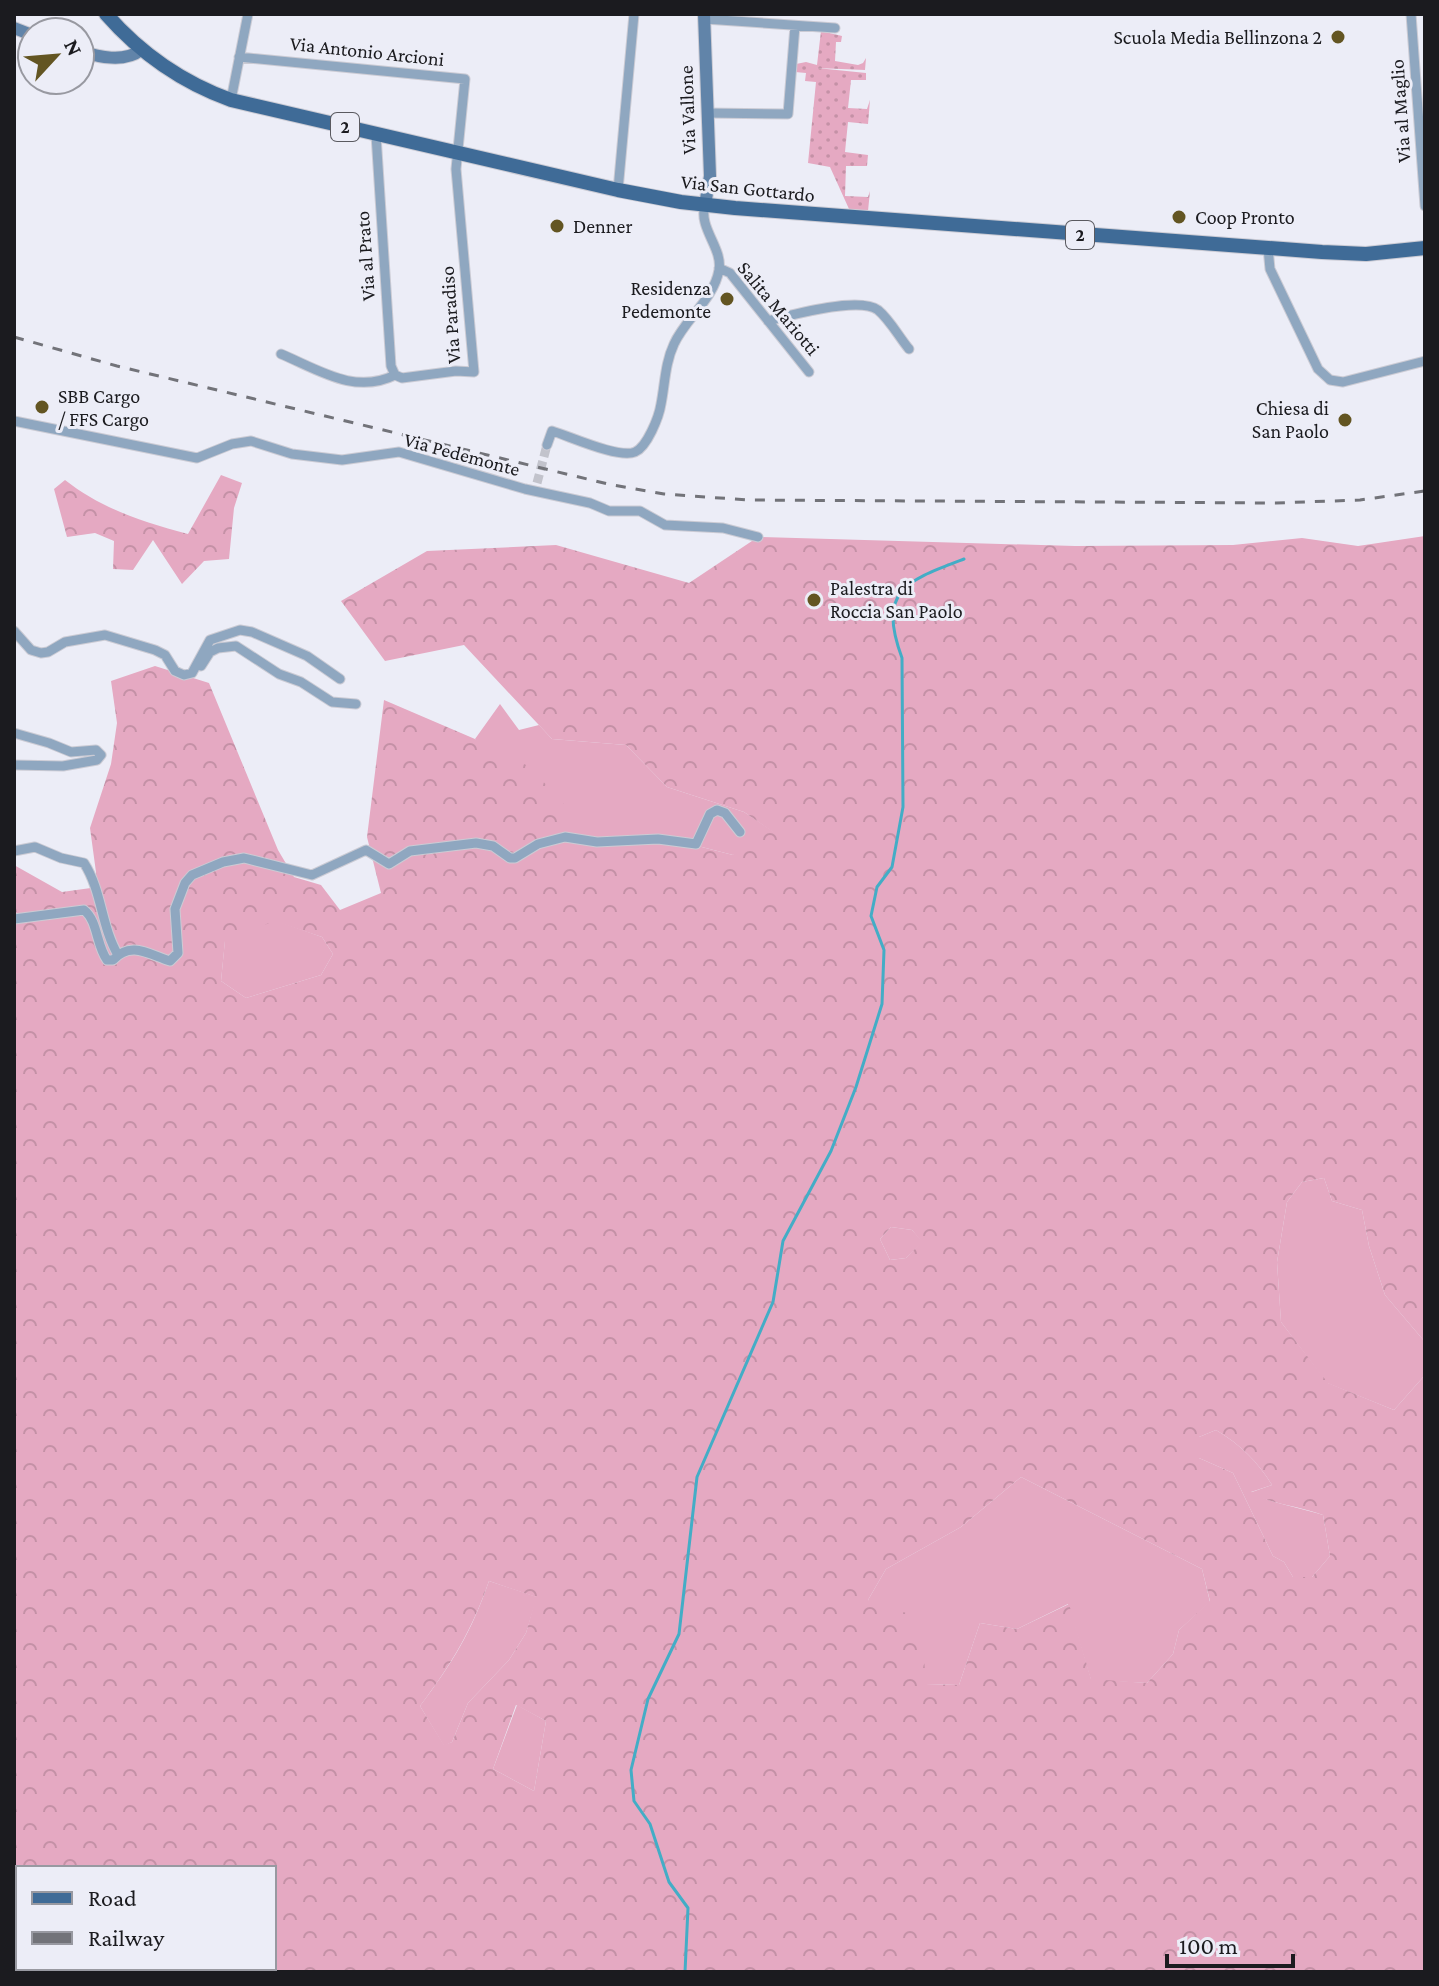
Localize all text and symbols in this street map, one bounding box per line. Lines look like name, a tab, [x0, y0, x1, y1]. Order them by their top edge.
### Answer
north arrow	[16, 16, 96, 96]
place label: Scuola Media Bellinzona 2	[1114, 26, 1322, 48]
marker: Scuola Media Bellinzona 2	[1329, 28, 1347, 46]
street label: Via Antonio Arcioni	[289, 32, 445, 70]
text: N	[59, 35, 88, 60]
street label: Via al Maglio	[1385, 58, 1416, 163]
street label: Via Vallone	[674, 65, 700, 155]
road number: 2	[331, 113, 359, 141]
street label: Via San Gottardo	[680, 170, 816, 206]
place label: Coop Pronto	[1195, 206, 1295, 229]
marker: Coop Pronto	[1170, 208, 1188, 226]
street label: Via al Prato	[351, 210, 379, 302]
place label: Denner	[573, 215, 633, 237]
marker: Denner	[548, 217, 566, 235]
road number: 2	[1066, 221, 1094, 249]
street label: Salita Mariotti	[734, 257, 824, 359]
street label: Via Paradiso	[436, 265, 464, 365]
place label: Residenza Pedemonte	[621, 277, 711, 322]
marker: Residenza Pedemonte	[718, 290, 736, 308]
place label: SBB Cargo / FFS Cargo	[58, 385, 149, 431]
place label: Chiesa di San Paolo	[1252, 397, 1329, 442]
marker: SBB Cargo / FFS Cargo	[33, 398, 51, 416]
marker: Chiesa di San Paolo	[1336, 411, 1354, 429]
street label: Via Pedemonte	[402, 428, 523, 480]
place label: Palestra di Roccia San Paolo	[830, 577, 963, 622]
marker: Palestra di Roccia San Paolo	[805, 591, 823, 609]
legend	[16, 1866, 276, 1970]
text: Road	[88, 1884, 137, 1911]
scale bar	[1167, 1918, 1293, 1968]
text: Railway	[88, 1924, 165, 1951]
text: 100 m	[1179, 1932, 1238, 1959]

